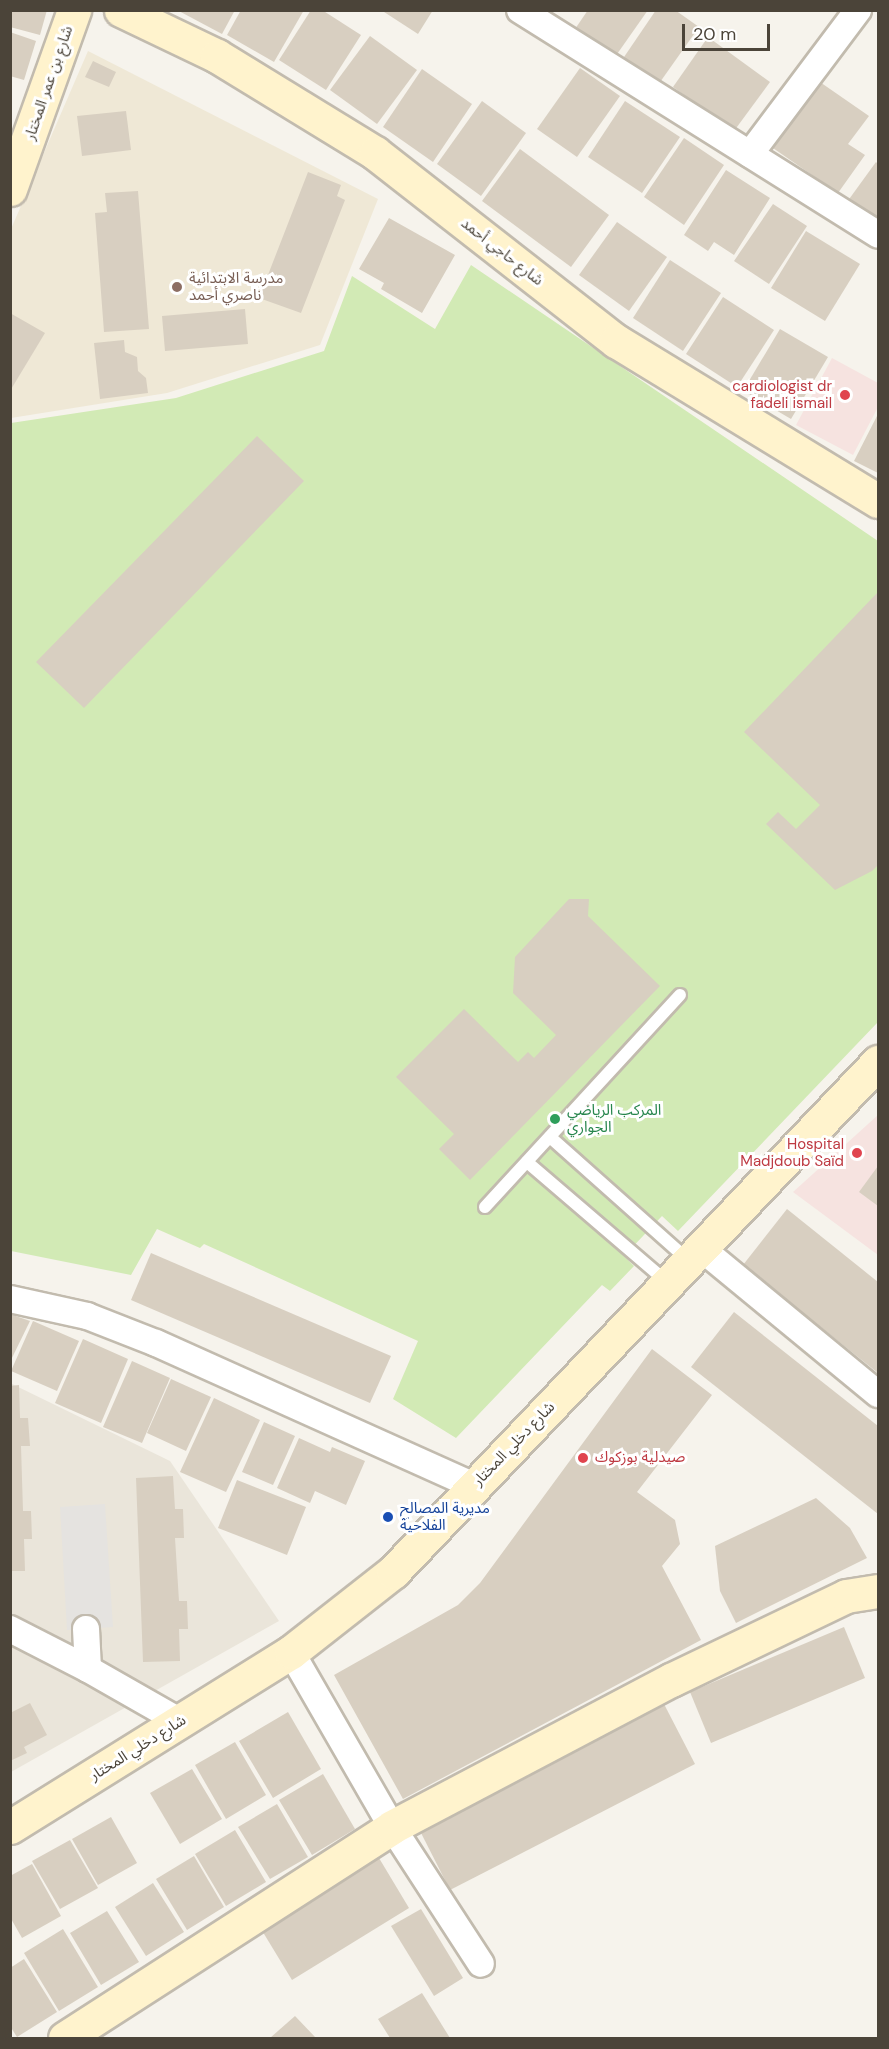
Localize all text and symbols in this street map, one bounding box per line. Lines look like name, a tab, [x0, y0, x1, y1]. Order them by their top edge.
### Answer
scale bar	[685, 12, 774, 50]
text: 20 m	[693, 22, 736, 46]
street label: شارع بن عمر المختار	[21, 24, 77, 142]
street label: شارع حاجي أحمد	[457, 214, 547, 290]
place label: مدرسة الابتدائية ناصري أحمد	[189, 269, 283, 304]
marker: مدرسة الابتدائية ناصري أحمد	[170, 280, 184, 294]
place label: cardiologist dr fadeli ismail	[732, 377, 832, 412]
marker: cardiologist dr fadeli ismail	[836, 386, 854, 404]
place label: المركب الرياضي الجواري	[567, 1101, 661, 1136]
marker: المركب الرياضي الجواري	[548, 1112, 562, 1126]
place label: Hospital Madjdoub Saïd	[740, 1135, 844, 1170]
marker: Hospital Madjdoub Saïd	[848, 1144, 866, 1162]
street label: شارع دخلي المختار	[469, 1398, 559, 1490]
place label: صيدلية بوزكوك	[595, 1449, 685, 1467]
marker: صيدلية بوزكوك	[576, 1451, 590, 1465]
place label: مديرية المصالح الفلاحية	[400, 1499, 490, 1534]
marker: مديرية المصالح الفلاحية	[381, 1510, 395, 1524]
street label: شارع دخلي المختار	[87, 1711, 189, 1785]

